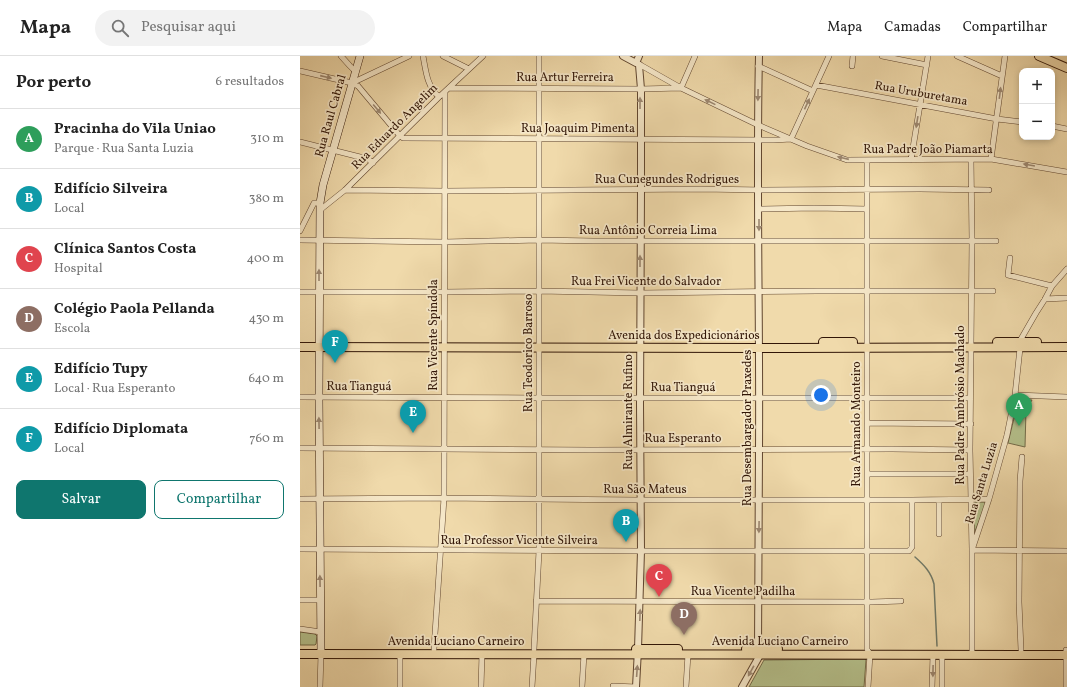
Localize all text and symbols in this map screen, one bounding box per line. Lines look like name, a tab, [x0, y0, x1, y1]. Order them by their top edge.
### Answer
search box	[95, 10, 375, 46]
text: Mapa	[20, 15, 71, 41]
icon: search	[109, 17, 131, 39]
text: Pesquisar aqui	[141, 17, 236, 38]
text: Mapa	[827, 18, 862, 37]
text: Camadas	[884, 18, 941, 37]
text: Compartilhar	[963, 18, 1047, 37]
map controls	[1019, 68, 1055, 140]
button: +	[1019, 68, 1055, 104]
street label: Rua Artur Ferreira	[516, 70, 614, 86]
text: Por perto	[16, 71, 91, 94]
street label: Rua Raul Cabral	[312, 72, 351, 159]
text: 6 resultados	[216, 73, 284, 91]
one-way arrow	[320, 75, 332, 81]
street label: Rua Uruburetama	[873, 78, 969, 110]
street label: Rua Eduardo Angelim	[348, 80, 442, 174]
one-way arrow	[996, 87, 1003, 99]
one-way arrow	[755, 89, 761, 102]
one-way arrow	[637, 97, 644, 109]
one-way arrow	[804, 98, 810, 109]
one-way arrow	[704, 99, 716, 105]
one-way arrow	[372, 103, 381, 114]
button: −	[1019, 104, 1055, 140]
one-way arrow	[914, 116, 920, 128]
text: Pracinha do Vila Uniao	[54, 119, 216, 140]
street label: Rua Joaquim Pimenta	[521, 121, 635, 137]
text: A	[24, 130, 34, 148]
text: 310 m	[250, 130, 284, 148]
text: Parque · Rua Santa Luzia	[54, 140, 194, 158]
street label: Rua Padre João Piamarta	[863, 142, 993, 158]
one-way arrow	[837, 155, 850, 161]
one-way arrow	[1023, 162, 1035, 168]
street label: Rua Cunegundes Rodrigues	[595, 172, 739, 188]
text: Edifício Silveira	[54, 179, 168, 200]
text: B	[25, 190, 33, 208]
text: 380 m	[249, 190, 284, 208]
text: Local	[54, 200, 84, 218]
one-way arrow	[755, 219, 762, 231]
street label: Rua Antônio Correia Lima	[579, 223, 717, 239]
text: Clínica Santos Costa	[54, 239, 196, 260]
text: C	[25, 250, 33, 268]
text: 400 m	[247, 250, 284, 268]
one-way arrow	[637, 254, 643, 267]
text: Hospital	[54, 260, 103, 278]
one-way arrow	[316, 268, 322, 281]
street label: Rua Frei Vicente do Salvador	[571, 274, 721, 290]
street label: Rua Vicente Spíndola	[426, 279, 442, 391]
street label: Rua Teodorico Barroso	[521, 294, 537, 412]
text: Colégio Paola Pellanda	[54, 299, 215, 320]
text: D	[24, 310, 34, 328]
text: 430 m	[248, 310, 284, 328]
text: Escola	[54, 320, 90, 338]
street label: Rua Padre Ambrósio Machado	[953, 325, 969, 485]
street label: Avenida dos Expedicionários	[608, 328, 760, 344]
pin: F	[322, 330, 348, 363]
street label: Rua Desembargador Praxedes	[740, 350, 756, 506]
street label: Rua Almirante Rufino	[621, 354, 637, 470]
text: Edifício Tupy	[54, 359, 148, 380]
street label: Rua Armando Monteiro	[849, 361, 865, 487]
text: E	[25, 370, 33, 388]
text: 640 m	[248, 370, 284, 388]
street label: Rua Tianguá	[326, 379, 392, 395]
text: Local · Rua Esperanto	[54, 380, 175, 398]
street label: Rua Tianguá	[650, 380, 716, 396]
your location	[811, 385, 831, 405]
pin: A	[1006, 393, 1032, 426]
pin: E	[400, 400, 426, 433]
one-way arrow	[316, 416, 322, 429]
text: Edifício Diplomata	[54, 419, 188, 440]
text: F	[25, 430, 33, 448]
text: 760 m	[249, 430, 284, 448]
street label: Rua Esperanto	[645, 431, 721, 447]
text: Local	[54, 440, 84, 458]
street label: Rua Santa Luzia	[962, 440, 1002, 526]
button: Salvar	[16, 480, 146, 519]
button: Compartilhar	[154, 480, 284, 519]
street label: Rua São Mateus	[603, 482, 687, 498]
pin: B	[613, 509, 639, 542]
one-way arrow	[756, 521, 762, 534]
street label: Rua Professor Vicente Silveira	[440, 533, 598, 549]
pin: C	[646, 564, 672, 597]
one-way arrow	[317, 574, 323, 587]
street label: Rua Vicente Padilha	[691, 584, 795, 600]
pin: D	[671, 602, 697, 635]
one-way arrow	[636, 609, 643, 621]
street label: Avenida Luciano Carneiro	[388, 634, 524, 650]
street label: Avenida Luciano Carneiro	[712, 634, 848, 650]
one-way arrow	[633, 665, 640, 677]
one-way arrow	[748, 665, 754, 677]
one-way arrow	[929, 665, 936, 677]

